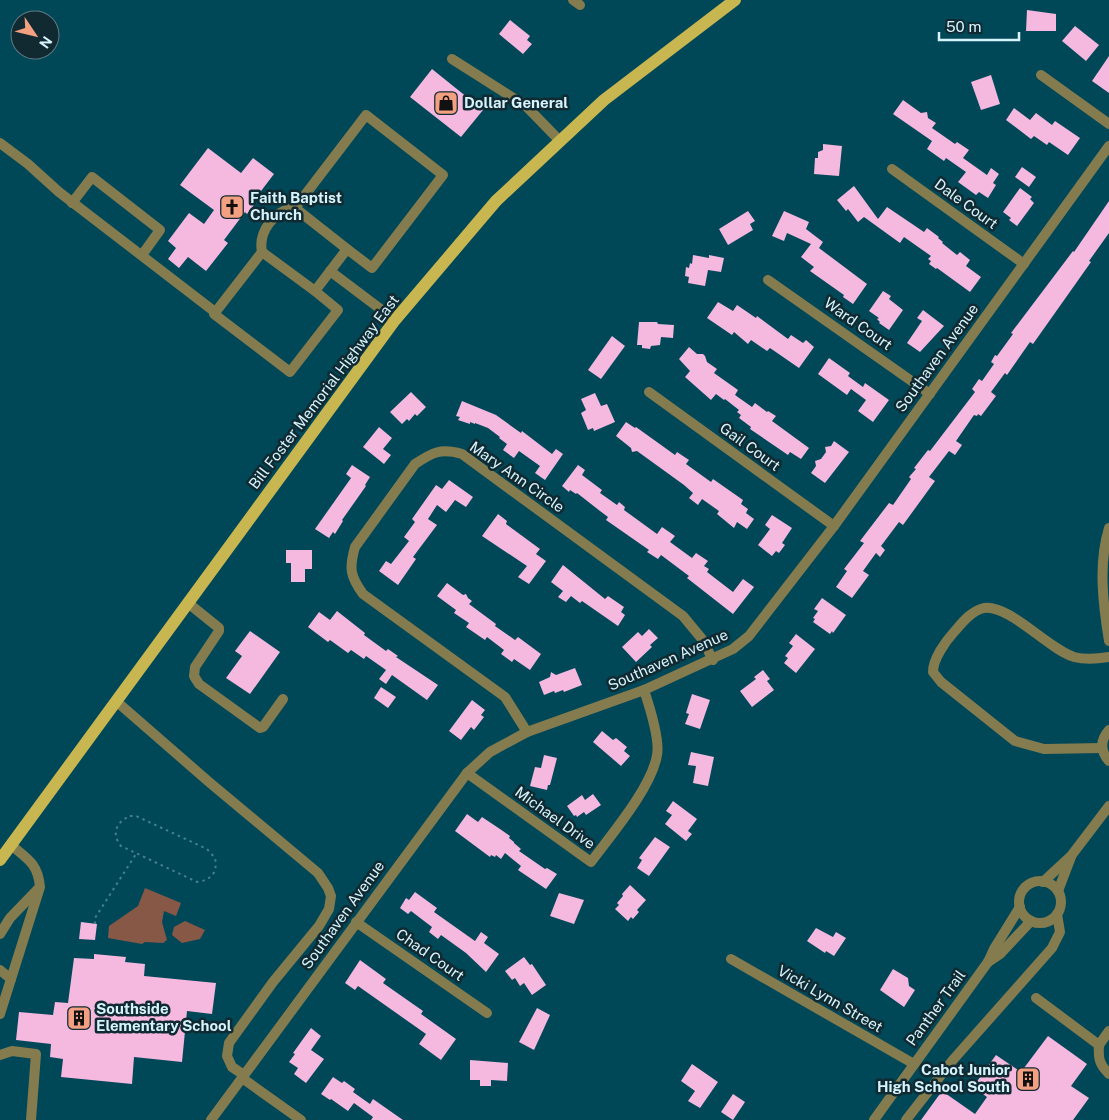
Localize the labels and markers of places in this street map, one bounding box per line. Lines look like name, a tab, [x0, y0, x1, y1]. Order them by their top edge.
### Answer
shop icon: Dollar General	[433, 90, 459, 116]
place label: Dollar General	[464, 94, 568, 111]
place label: Faith Baptist Church	[250, 189, 342, 223]
church icon: Faith Baptist Church	[219, 194, 245, 220]
place label: Southside Elementary School	[96, 1000, 232, 1034]
building icon: Southside Elementary School	[66, 1005, 92, 1031]
place label: Cabot Junior High School South	[877, 1061, 1010, 1095]
building icon: Cabot Junior High School South	[1015, 1066, 1041, 1092]

